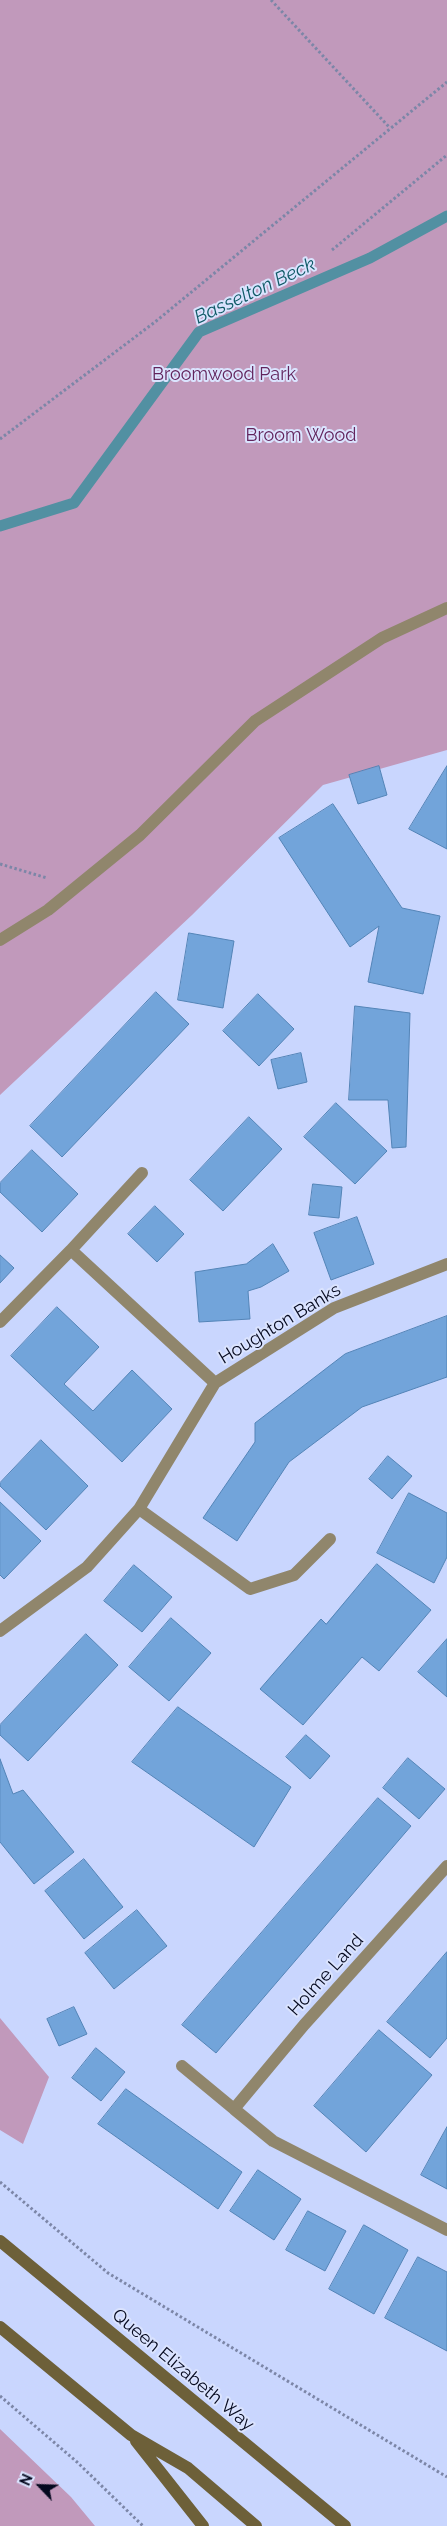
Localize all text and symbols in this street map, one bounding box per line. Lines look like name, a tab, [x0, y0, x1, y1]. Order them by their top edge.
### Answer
water label: Basselton Beck	[191, 253, 319, 329]
park label: Broomwood Park	[152, 364, 296, 386]
park label: Broom Wood	[246, 425, 356, 447]
street label: Houghton Banks	[215, 1279, 345, 1369]
street label: Holme Land	[284, 1930, 368, 2020]
street label: Queen Elizabeth Way	[108, 2304, 258, 2436]
north arrow	[15, 2461, 65, 2511]
text: N	[17, 2472, 36, 2488]

